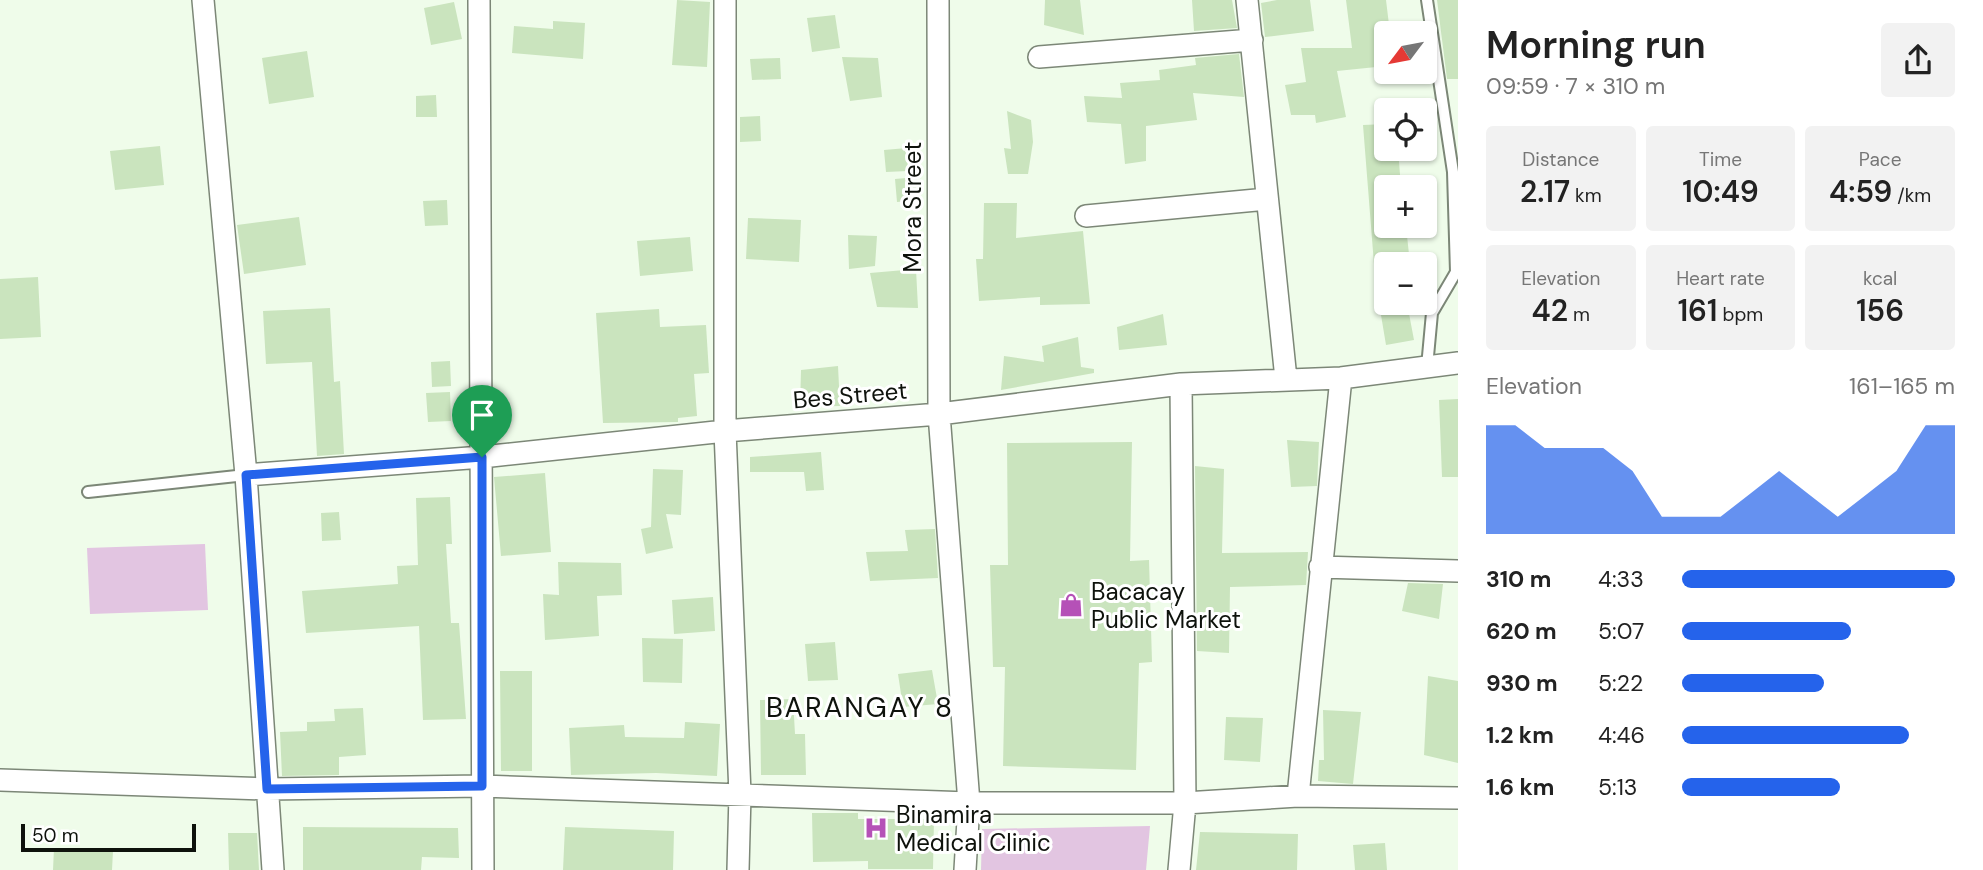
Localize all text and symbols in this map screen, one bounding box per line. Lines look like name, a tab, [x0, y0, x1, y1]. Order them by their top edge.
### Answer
text: Morning run	[1486, 20, 1706, 70]
north arrow	[1374, 21, 1437, 84]
map controls	[1374, 21, 1437, 315]
button: share	[1881, 23, 1955, 97]
text: 09:59 · 7 × 310 m	[1486, 71, 1665, 101]
button: locate	[1374, 98, 1437, 161]
street label: Mora Street	[897, 142, 928, 272]
text: Distance	[1522, 147, 1599, 172]
text: Time	[1699, 147, 1742, 172]
text: Pace	[1859, 147, 1901, 172]
text: 2.17	[1520, 172, 1570, 211]
text: 10:49	[1682, 172, 1759, 211]
text: 4:59	[1829, 172, 1892, 211]
button: +	[1374, 175, 1437, 238]
text: km	[1570, 183, 1602, 208]
text: /km	[1892, 183, 1931, 208]
button: −	[1374, 252, 1437, 315]
text: Elevation	[1521, 266, 1600, 291]
text: Heart rate	[1676, 266, 1765, 291]
text: kcal	[1863, 266, 1897, 291]
text: 42	[1532, 291, 1568, 330]
text: 161	[1678, 291, 1718, 330]
text: 156	[1856, 291, 1904, 330]
text: m	[1568, 302, 1590, 327]
text: bpm	[1718, 302, 1763, 327]
text: Elevation	[1486, 371, 1582, 401]
text: 161–165 m	[1849, 371, 1955, 401]
street label: Bes Street	[792, 375, 908, 415]
pin	[452, 385, 512, 457]
icon: arrive	[463, 396, 501, 434]
text: 310 m	[1486, 564, 1551, 594]
text: 4:33	[1598, 564, 1644, 594]
place label: Bacacay Public Market	[1091, 576, 1241, 635]
shop icon: Bacacay Public Market	[1057, 591, 1085, 619]
text: 620 m	[1486, 616, 1557, 646]
text: 5:07	[1598, 616, 1644, 646]
text: 930 m	[1486, 668, 1558, 698]
text: 5:22	[1598, 668, 1643, 698]
district label: BARANGAY 8	[766, 689, 954, 726]
text: 1.2 km	[1486, 720, 1554, 750]
text: 4:46	[1598, 720, 1645, 750]
text: 1.6 km	[1486, 772, 1554, 802]
text: 5:13	[1598, 772, 1637, 802]
place label: Binamira Medical Clinic	[896, 799, 1051, 858]
hospital icon: Binamira Medical Clinic	[862, 814, 890, 842]
scale bar	[21, 821, 196, 853]
text: 50 m	[32, 823, 79, 848]

